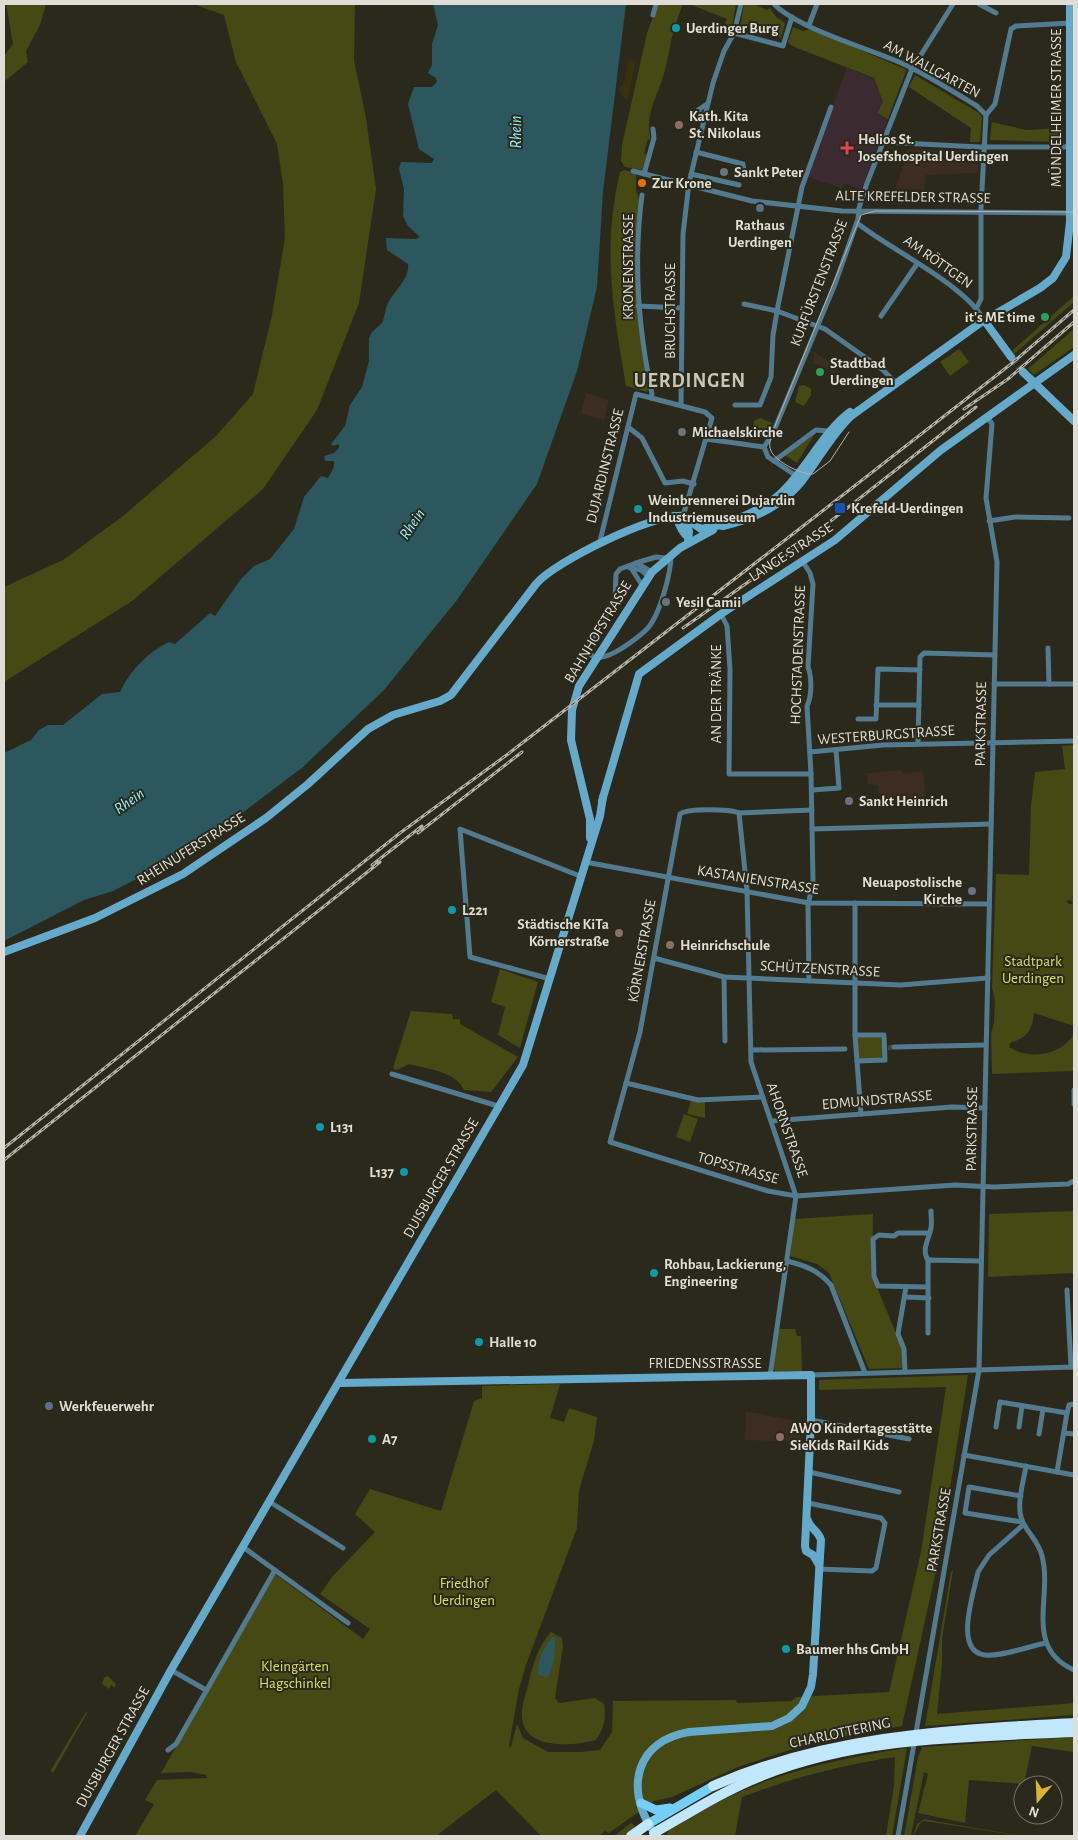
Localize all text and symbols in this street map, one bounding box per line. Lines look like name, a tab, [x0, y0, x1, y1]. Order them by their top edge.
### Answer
place label: Uerdinger Burg	[686, 21, 779, 36]
marker: Uerdinger Burg	[670, 22, 682, 34]
street label: MÜNDELHEIMER STRASSE	[1047, 29, 1064, 187]
street label: AM WALLGARTEN	[881, 37, 983, 101]
place label: Kath. Kita St. Nikolaus	[689, 109, 761, 141]
water label: Rhein	[508, 116, 524, 148]
marker: Kath. Kita St. Nikolaus	[673, 119, 685, 131]
place label: Helios St. Josefshospital Uerdingen	[858, 132, 1009, 164]
marker: Helios St. Josefshospital Uerdingen	[840, 141, 854, 155]
place label: Sankt Peter	[734, 165, 804, 180]
marker: Sankt Peter	[718, 166, 730, 178]
place label: Zur Krone	[652, 176, 711, 191]
marker: Zur Krone	[636, 177, 648, 189]
street label: ALTE KREFELDER STRASSE	[835, 188, 991, 206]
marker: Rathaus Uerdingen	[754, 202, 766, 214]
street label: KRONENSTRASSE	[621, 214, 636, 320]
street label: KURFÜRSTENSTRASSE	[786, 217, 850, 348]
place label: Rathaus Uerdingen	[728, 218, 792, 250]
street label: AM RÖTTGEN	[901, 231, 976, 291]
street label: BRUCHSTRASSE	[663, 263, 678, 359]
place label: it's ME time	[965, 310, 1035, 325]
marker: it's ME time	[1039, 311, 1051, 323]
place label: Stadtbad Uerdingen	[830, 356, 894, 388]
marker: Stadtbad Uerdingen	[814, 366, 826, 378]
district label: UERDINGEN	[634, 371, 746, 391]
street label: DUJARDINSTRASSE	[584, 407, 626, 525]
place label: Michaelskirche	[692, 425, 783, 440]
marker: Michaelskirche	[676, 426, 688, 438]
place label: Weinbrennerei Dujardin Industriemuseum	[648, 493, 795, 525]
marker: Krefeld-Uerdingen	[833, 501, 847, 515]
place label: Krefeld-Uerdingen	[851, 501, 964, 516]
marker: Weinbrennerei Dujardin Industriemuseum	[632, 503, 644, 515]
water label: Rhein	[396, 506, 428, 542]
street label: LANGE STRASSE	[747, 520, 835, 584]
street label: BAHNHOFSTRASSE	[562, 578, 634, 686]
street label: HOCHSTADENSTRASSE	[788, 585, 808, 725]
place label: Yesil Camii	[676, 595, 741, 610]
marker: Yesil Camii	[660, 596, 672, 608]
street label: AN DER TRÄNKE	[708, 644, 724, 744]
street label: PARKSTRASSE	[973, 681, 989, 767]
street label: WESTERBURGSTRASSE	[817, 723, 955, 747]
water label: Rhein	[111, 785, 147, 817]
place label: Sankt Heinrich	[859, 794, 948, 809]
marker: Sankt Heinrich	[843, 795, 855, 807]
street label: RHEINUFERSTRASSE	[134, 810, 248, 888]
street label: KASTANIENSTRASSE	[696, 863, 820, 897]
place label: Neuapostolische Kirche	[862, 875, 962, 907]
marker: Neuapostolische Kirche	[966, 885, 978, 897]
street label: KÖRNERSTRASSE	[624, 898, 658, 1004]
place label: L221	[462, 903, 488, 918]
marker: L221	[446, 904, 458, 916]
place label: Städtische KiTa Körnerstraße	[517, 917, 609, 949]
marker: Städtische KiTa Körnerstraße	[613, 927, 625, 939]
place label: Heinrichschule	[680, 938, 770, 953]
marker: Heinrichschule	[664, 939, 676, 951]
park label: Stadtpark Uerdingen	[1002, 954, 1064, 986]
street label: SCHÜTZENSTRASSE	[760, 956, 880, 980]
street label: AHORNSTRASSE	[764, 1081, 810, 1179]
street label: PARKSTRASSE	[964, 1086, 980, 1172]
street label: EDMUNDSTRASSE	[821, 1088, 933, 1112]
street label: DUISBURGER STRASSE	[401, 1116, 481, 1240]
place label: L131	[330, 1120, 354, 1135]
marker: L131	[314, 1121, 326, 1133]
street label: TOPSSTRASSE	[696, 1149, 780, 1187]
place label: L137	[369, 1165, 395, 1180]
marker: L137	[398, 1166, 410, 1178]
place label: Rohbau, Lackierung, Engineering	[664, 1257, 786, 1289]
marker: Rohbau, Lackierung, Engineering	[648, 1267, 660, 1279]
place label: Halle 10	[489, 1335, 537, 1350]
marker: Halle 10	[473, 1336, 485, 1348]
street label: FRIEDENSSTRASSE	[649, 1356, 761, 1371]
place label: Werkfeuerwehr	[59, 1399, 155, 1414]
marker: Werkfeuerwehr	[43, 1400, 55, 1412]
place label: AWO Kindertagesstätte SieKids Rail Kids	[790, 1421, 932, 1453]
marker: AWO Kindertagesstätte SieKids Rail Kids	[774, 1431, 786, 1443]
place label: A7	[382, 1432, 398, 1447]
marker: A7	[366, 1433, 378, 1445]
street label: PARKSTRASSE	[924, 1487, 954, 1573]
park label: Friedhof Uerdingen	[433, 1576, 495, 1608]
place label: Baumer hhs GmbH	[796, 1642, 909, 1657]
marker: Baumer hhs GmbH	[780, 1643, 792, 1655]
park label: Kleingärten Hagschinkel	[259, 1659, 331, 1691]
street label: DUISBURGER STRASSE	[74, 1684, 152, 1810]
street label: CHARLOTTERING	[788, 1715, 892, 1751]
north arrow	[1013, 1775, 1063, 1825]
text: N	[1027, 1803, 1041, 1820]

